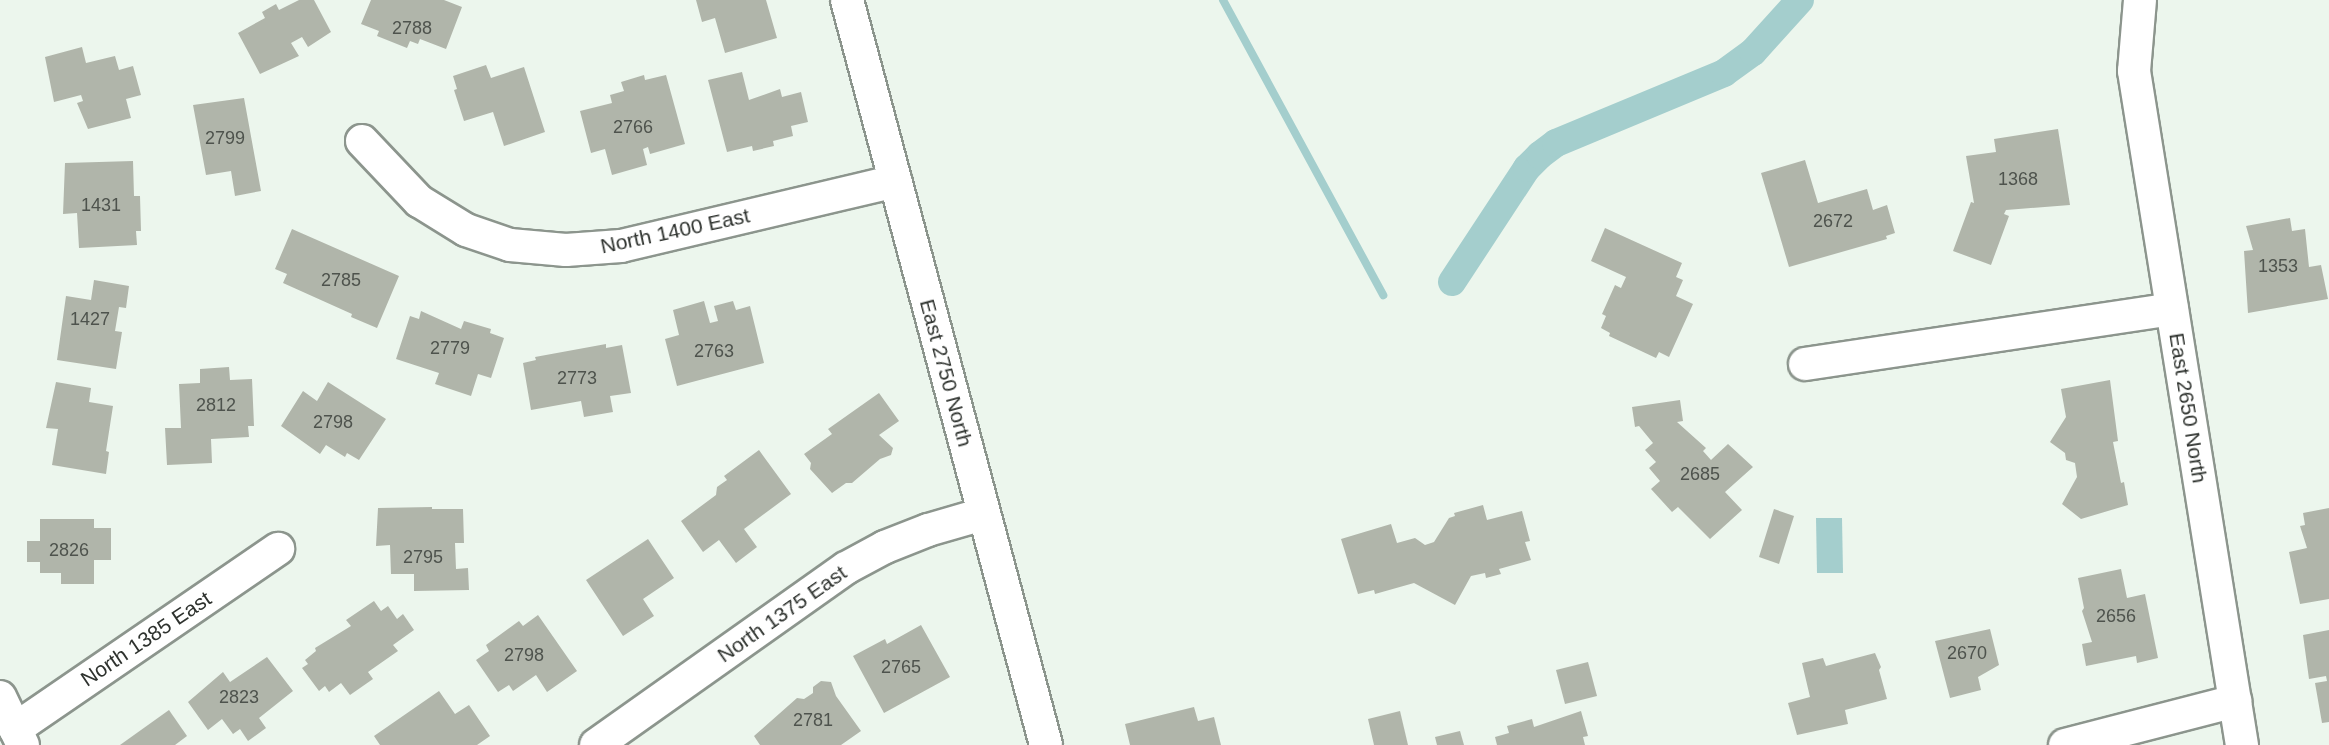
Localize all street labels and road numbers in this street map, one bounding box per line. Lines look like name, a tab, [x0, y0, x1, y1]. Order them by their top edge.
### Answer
street label: North 1400 East	[598, 203, 752, 259]
street label: East 2750 North	[914, 296, 978, 450]
street label: East 2650 North	[2164, 331, 2212, 485]
street label: North 1375 East	[713, 560, 851, 668]
street label: North 1385 East	[76, 586, 216, 692]

